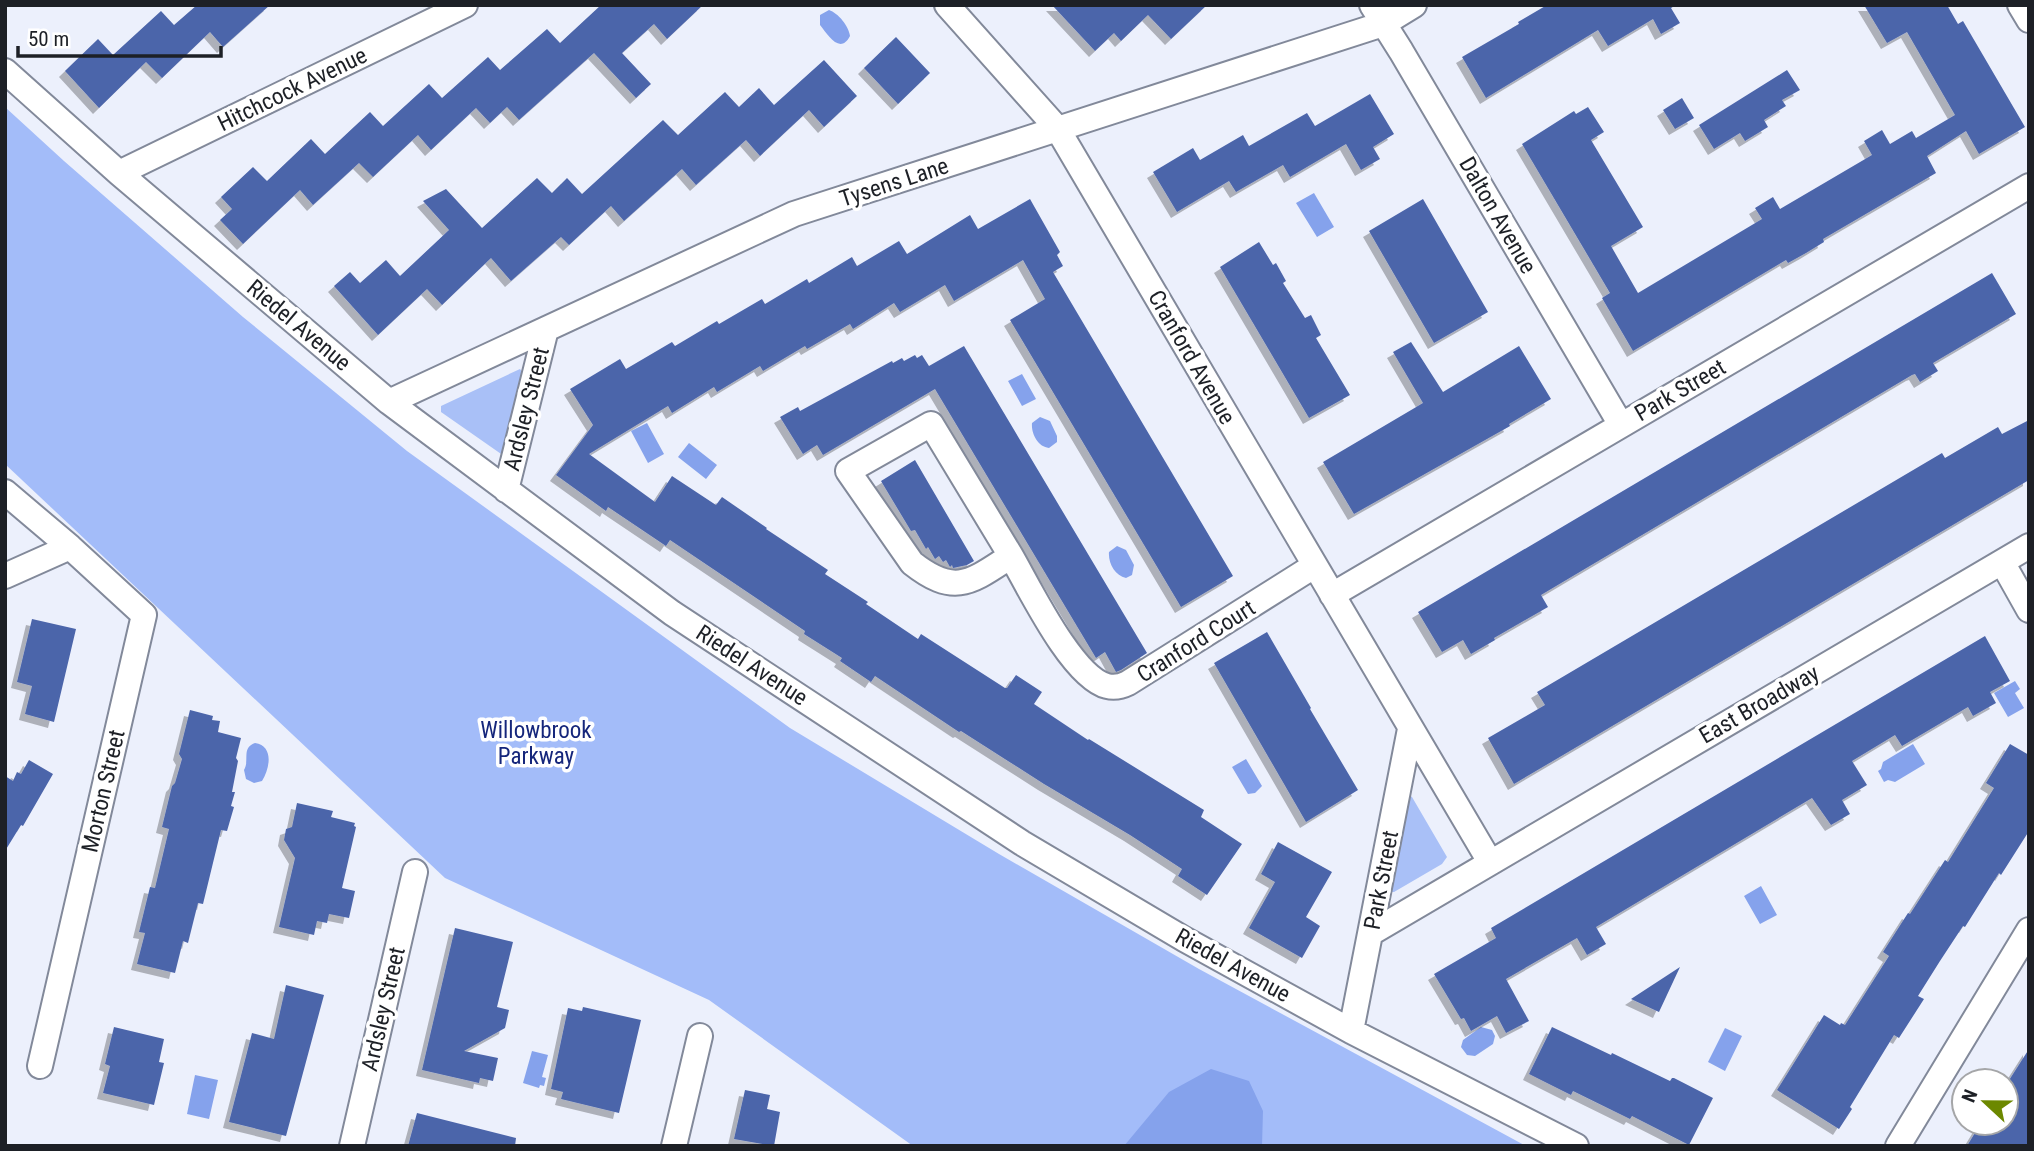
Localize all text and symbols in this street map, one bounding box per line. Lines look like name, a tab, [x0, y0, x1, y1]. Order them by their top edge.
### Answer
scale bar	[18, 14, 220, 58]
text: 50 m	[28, 27, 69, 51]
street label: Hitchcock Avenue	[213, 42, 371, 137]
street label: Tysens Lane	[836, 152, 952, 213]
street label: Dalton Avenue	[1453, 152, 1542, 278]
street label: Riedel Avenue	[241, 274, 356, 377]
street label: Cranford Avenue	[1142, 285, 1241, 429]
street label: Ardsley Street	[498, 344, 555, 474]
street label: Park Street	[1630, 354, 1730, 427]
street label: Cranford Court	[1132, 594, 1260, 688]
street label: Riedel Avenue	[691, 619, 812, 711]
street label: East Broadway	[1695, 659, 1824, 750]
park label: Willowbrook Parkway	[480, 717, 592, 770]
street label: Morton Street	[76, 727, 131, 855]
street label: Park Street	[1359, 828, 1404, 932]
street label: Riedel Avenue	[1171, 923, 1295, 1008]
street label: Ardsley Street	[356, 944, 411, 1074]
north arrow	[1950, 1067, 2020, 1137]
text: N	[1957, 1086, 1983, 1106]

